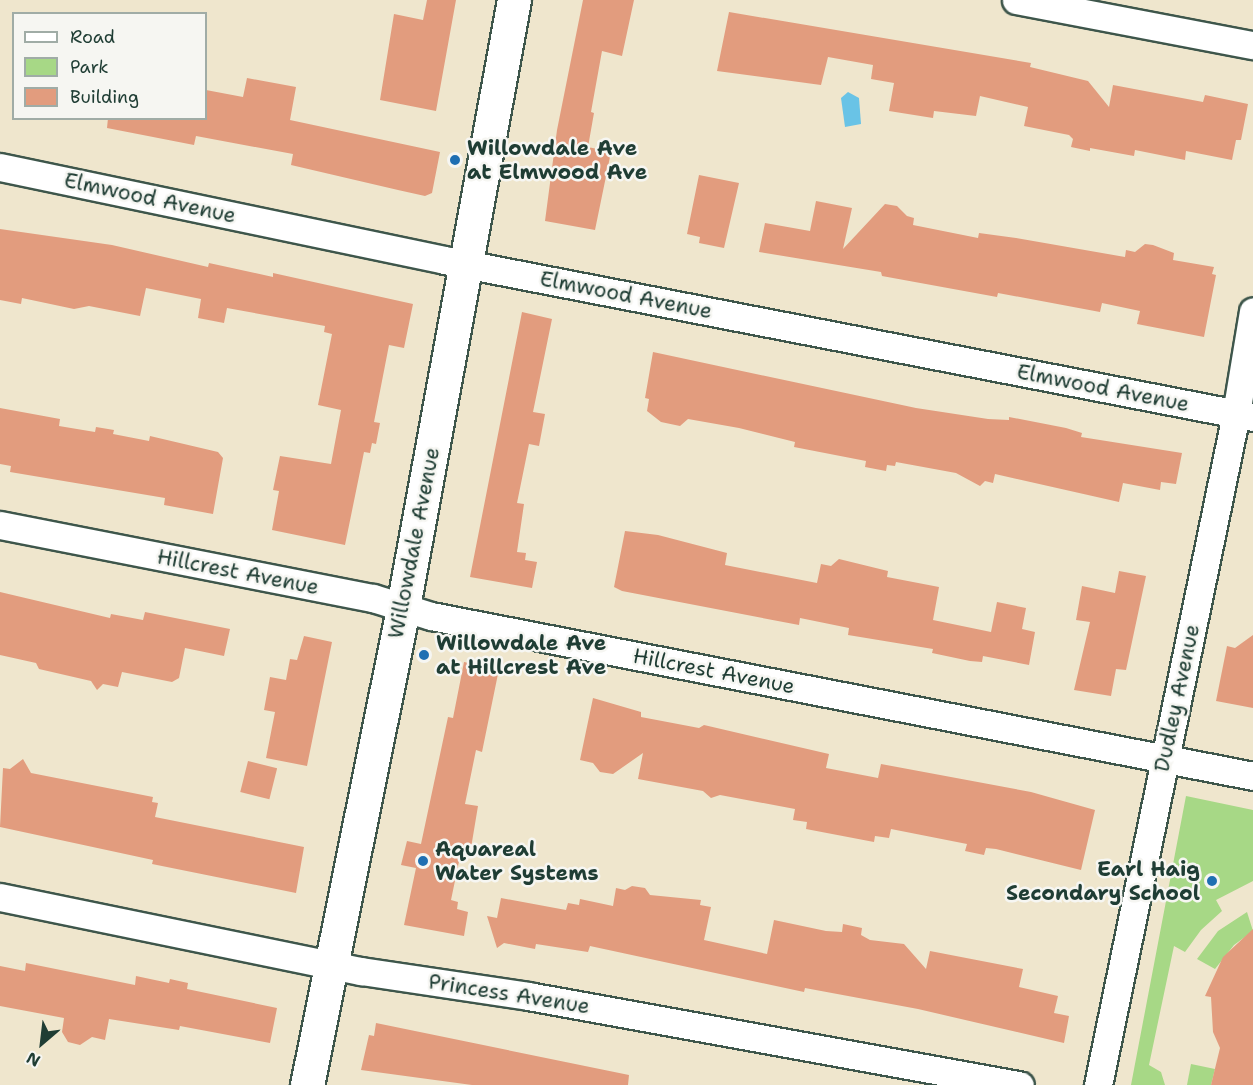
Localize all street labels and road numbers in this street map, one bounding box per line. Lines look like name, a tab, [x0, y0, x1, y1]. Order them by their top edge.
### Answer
street label: Elmwood Avenue	[62, 167, 238, 229]
street label: Elmwood Avenue	[538, 266, 714, 324]
street label: Elmwood Avenue	[1015, 359, 1191, 417]
street label: Willowdale Avenue	[383, 445, 445, 641]
street label: Hillcrest Avenue	[155, 544, 321, 600]
street label: Dudley Avenue	[1149, 622, 1205, 774]
street label: Hillcrest Avenue	[631, 643, 797, 699]
street label: Princess Avenue	[427, 969, 591, 1019]

